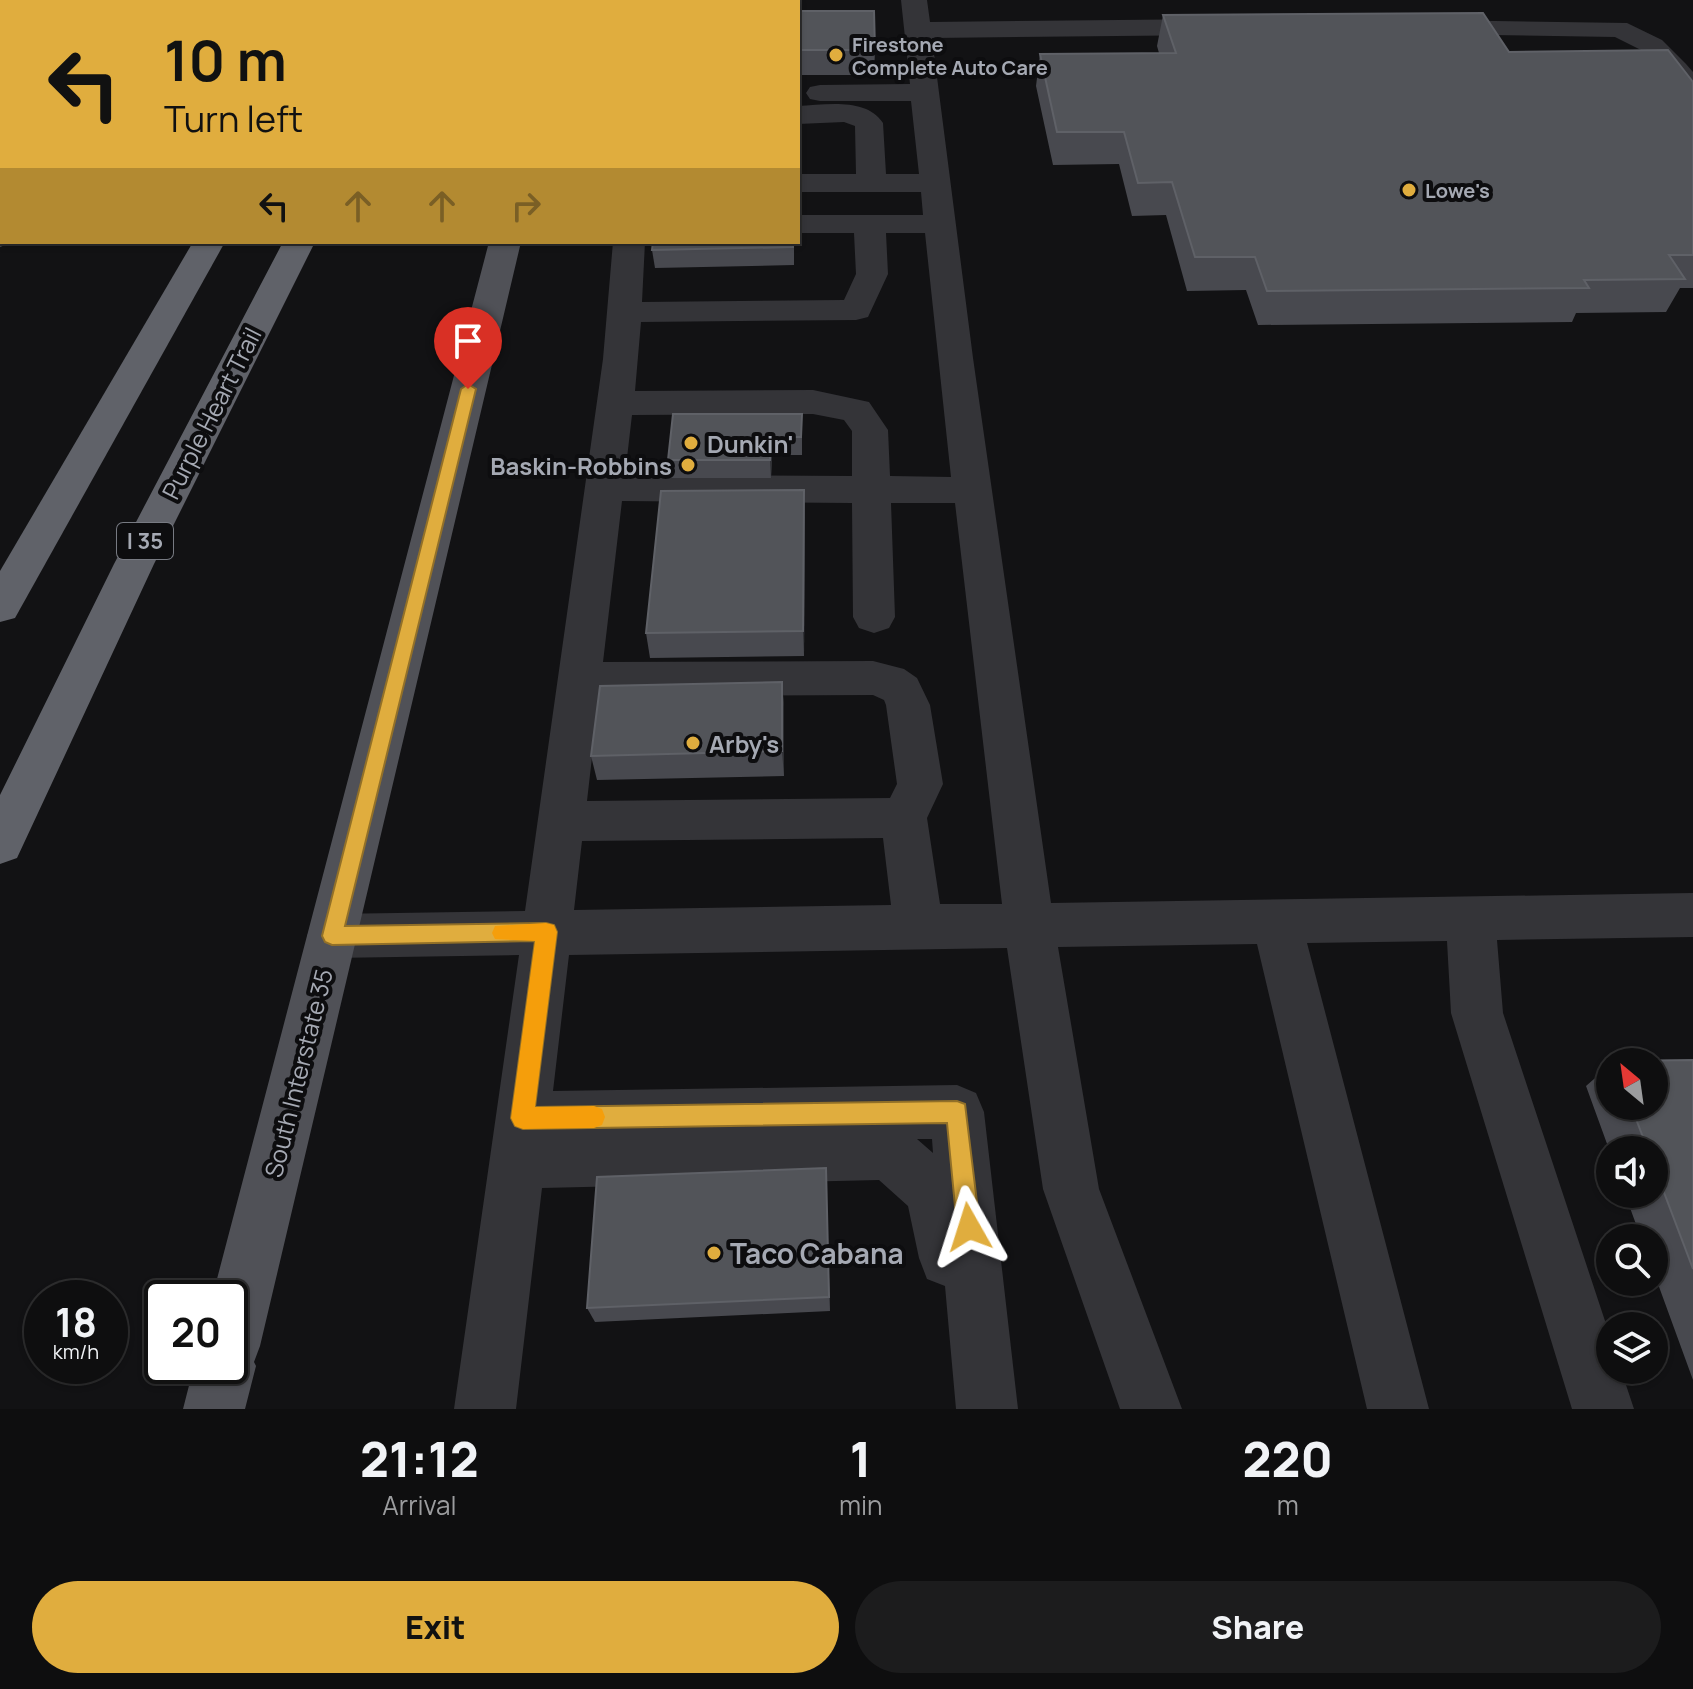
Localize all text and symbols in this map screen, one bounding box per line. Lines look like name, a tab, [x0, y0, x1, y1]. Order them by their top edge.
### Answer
text: 10 m	[164, 21, 287, 98]
place label: Firestone Complete Auto Care	[852, 31, 1048, 81]
icon: left	[32, 32, 136, 136]
marker: Firestone Complete Auto Care	[827, 46, 845, 64]
text: Turn left	[164, 94, 303, 143]
place label: Lowe's	[1425, 177, 1490, 204]
marker: Lowe's	[1400, 181, 1418, 199]
icon: left	[252, 184, 296, 228]
icon: ahead	[336, 184, 380, 228]
icon: ahead	[420, 184, 464, 228]
icon: right	[504, 184, 548, 228]
pin	[434, 307, 502, 389]
icon: arrive	[446, 319, 490, 363]
street label: Purple Heart Trail	[154, 322, 268, 504]
place label: Dunkin'	[707, 427, 794, 460]
marker: Dunkin'	[682, 434, 700, 452]
place label: Baskin-Robbins	[490, 449, 672, 482]
marker: Baskin-Robbins	[679, 456, 697, 474]
road number: I 35	[117, 523, 173, 559]
place label: Arby's	[709, 727, 779, 760]
marker: Arby's	[684, 734, 702, 752]
street label: South Interstate 35	[256, 965, 340, 1181]
north arrow	[1596, 1048, 1668, 1120]
map controls	[1596, 1048, 1668, 1384]
button: sound	[1596, 1136, 1668, 1208]
position arrow	[927, 1185, 1011, 1269]
button: search	[1596, 1224, 1668, 1296]
place label: Taco Cabana	[730, 1234, 904, 1272]
marker: Taco Cabana	[705, 1244, 723, 1262]
speed limit sign: 20	[144, 1280, 248, 1384]
text: 18	[55, 1294, 97, 1349]
button: layers	[1596, 1312, 1668, 1384]
text: km/h	[53, 1338, 99, 1365]
text: 21:12	[360, 1426, 479, 1491]
text: 1	[850, 1426, 872, 1491]
text: 220	[1243, 1426, 1333, 1491]
text: Arrival	[382, 1487, 457, 1523]
text: min	[839, 1487, 882, 1523]
text: m	[1277, 1487, 1299, 1523]
button: Exit	[32, 1581, 839, 1673]
button: Share	[855, 1581, 1661, 1673]

